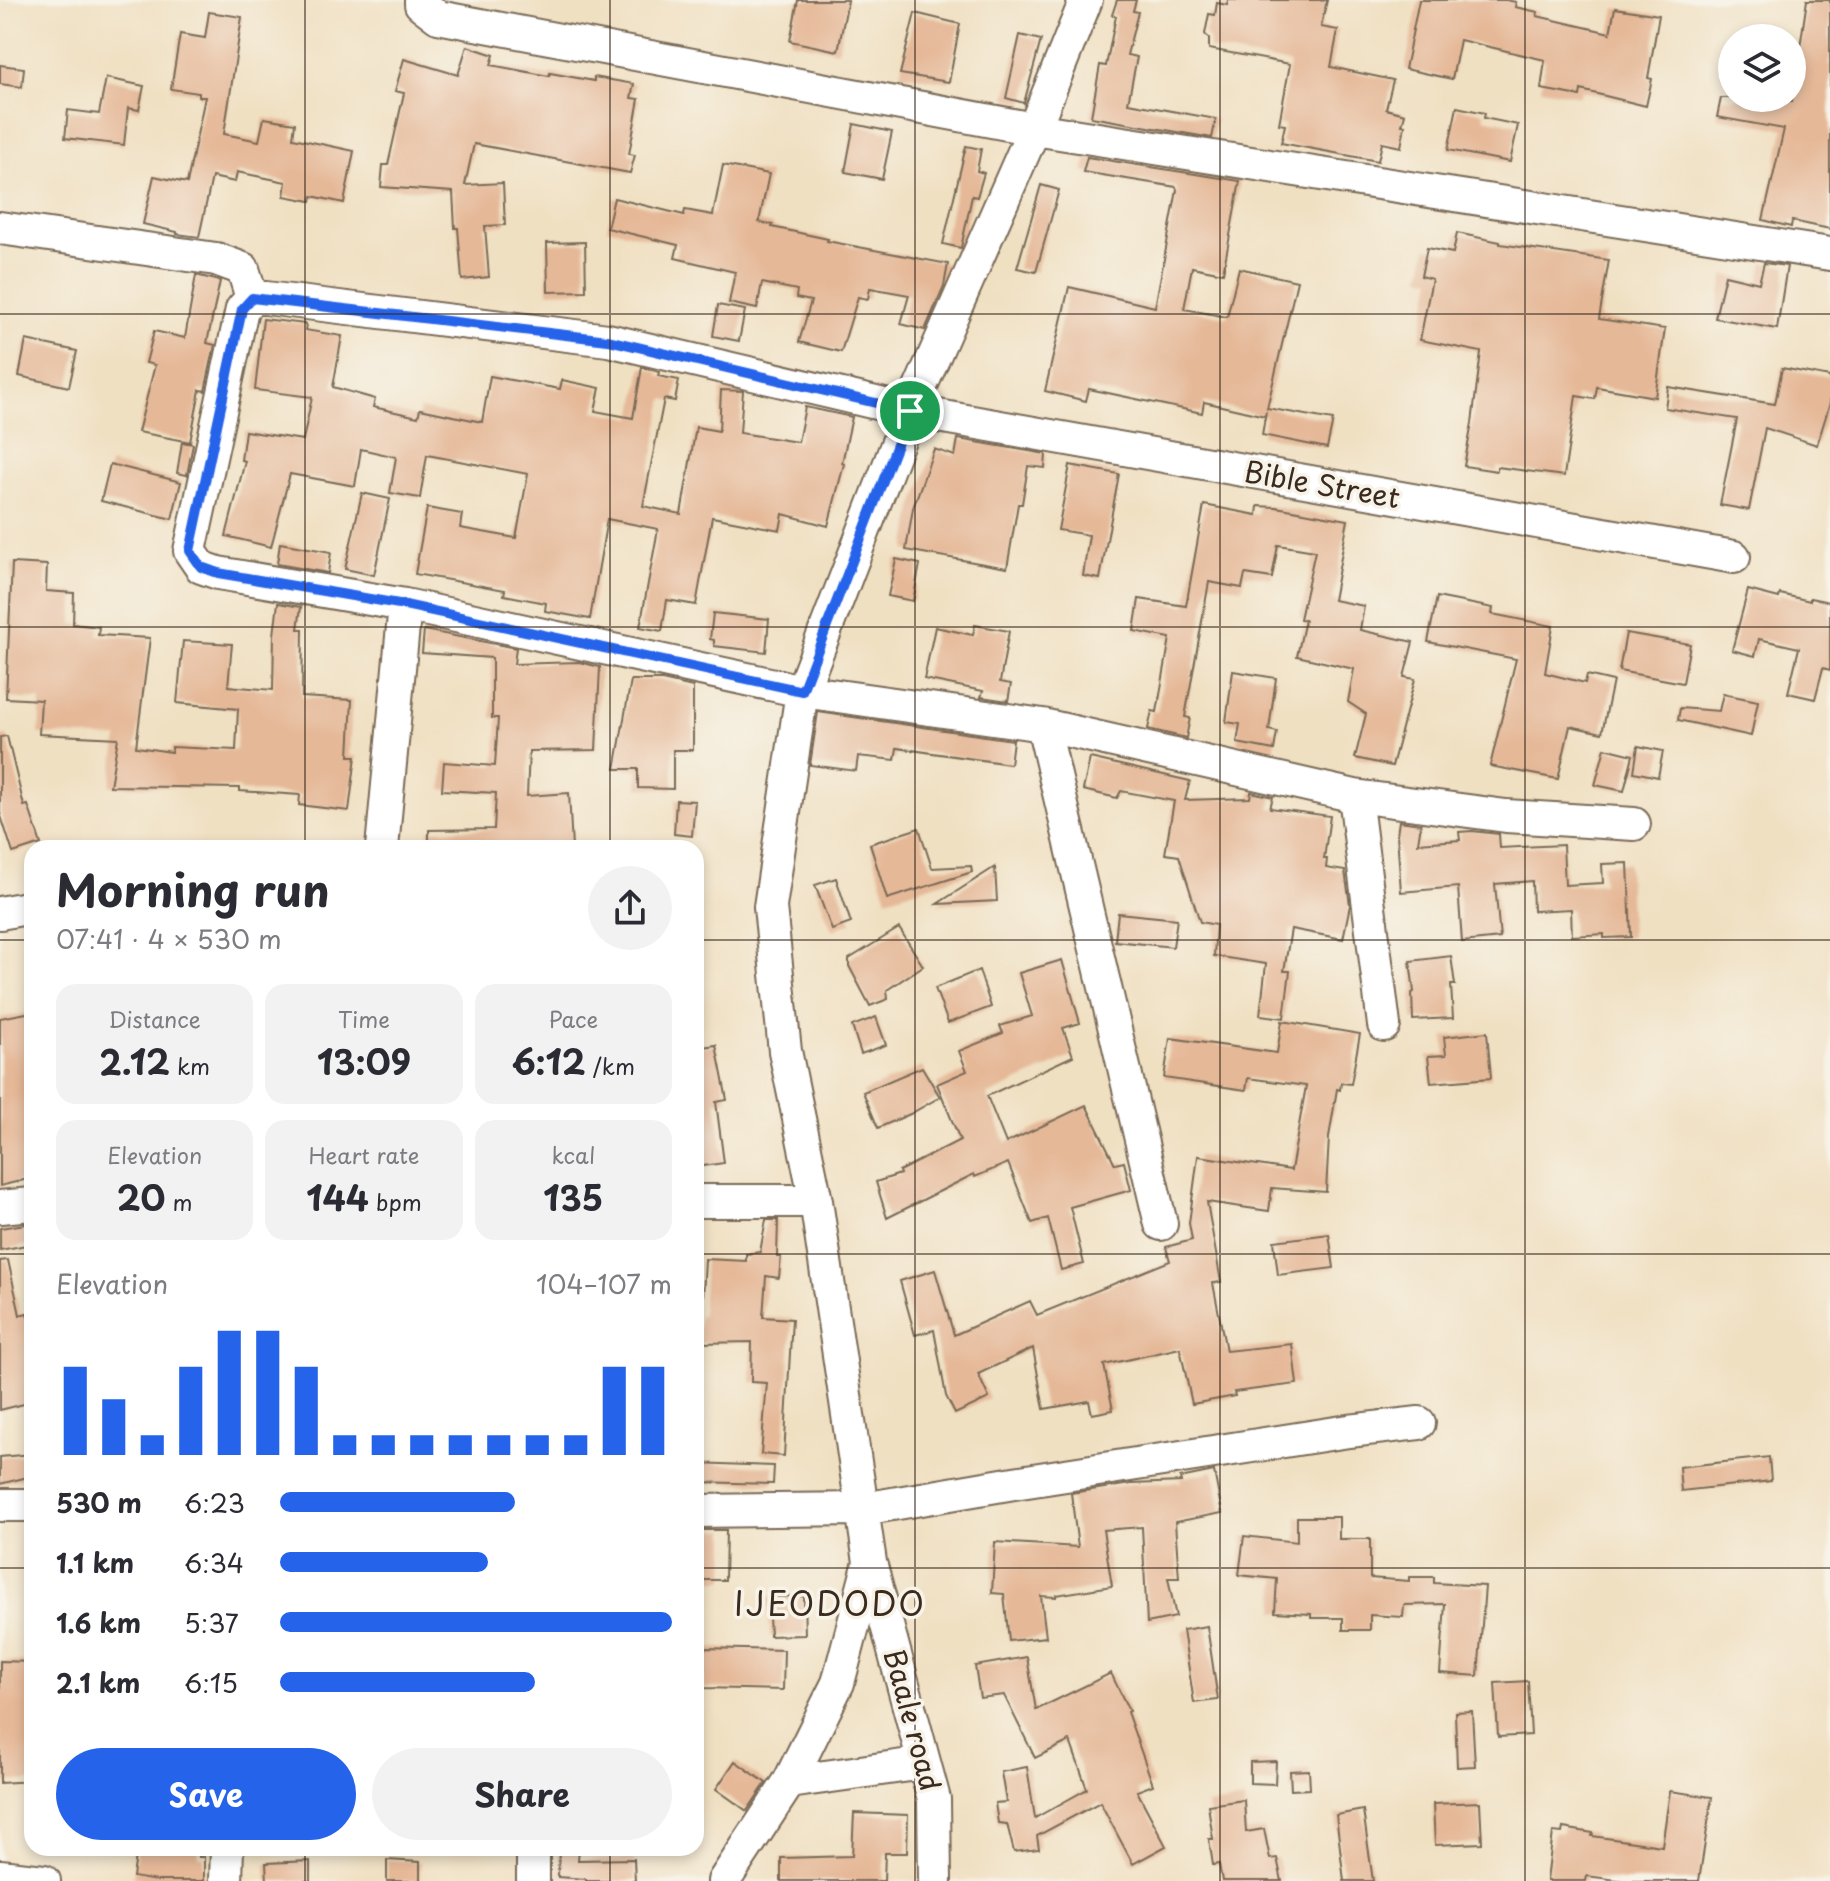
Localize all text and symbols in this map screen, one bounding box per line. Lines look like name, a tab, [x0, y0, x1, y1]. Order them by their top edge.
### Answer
map controls	[1718, 24, 1806, 112]
button: layers	[1718, 24, 1806, 112]
pin	[876, 377, 944, 445]
icon: arrive	[888, 389, 932, 433]
street label: Bible Street	[1241, 449, 1404, 518]
text: Morning run	[56, 856, 330, 922]
button: share	[588, 866, 672, 950]
text: 07:41 · 4 × 530 m	[56, 919, 282, 958]
text: Distance	[109, 1002, 201, 1035]
text: Time	[338, 1002, 390, 1035]
text: Pace	[548, 1002, 598, 1035]
text: 2.12	[99, 1035, 170, 1087]
text: 13:09	[317, 1035, 411, 1087]
text: 6:12	[512, 1035, 586, 1087]
text: km	[170, 1049, 210, 1082]
text: /km	[586, 1049, 635, 1082]
text: Elevation	[107, 1138, 202, 1171]
text: Heart rate	[308, 1138, 420, 1171]
text: kcal	[551, 1138, 595, 1171]
text: 20	[117, 1171, 165, 1223]
text: 144	[306, 1171, 369, 1223]
text: 135	[543, 1171, 603, 1223]
text: m	[165, 1185, 193, 1218]
text: bpm	[369, 1185, 422, 1218]
text: Elevation	[56, 1264, 168, 1303]
text: 104–107 m	[536, 1264, 672, 1303]
text: 530 m	[56, 1483, 142, 1522]
text: 6:23	[184, 1483, 245, 1522]
text: 1.1 km	[56, 1543, 134, 1582]
text: 6:34	[184, 1543, 244, 1582]
district label: IJEODODO	[734, 1579, 926, 1627]
text: 1.6 km	[56, 1603, 141, 1642]
text: 5:37	[184, 1603, 239, 1642]
street label: Baale road	[874, 1644, 953, 1795]
text: 2.1 km	[56, 1663, 140, 1702]
text: 6:15	[184, 1663, 238, 1702]
button: Save	[56, 1748, 356, 1840]
button: Share	[372, 1748, 672, 1840]

